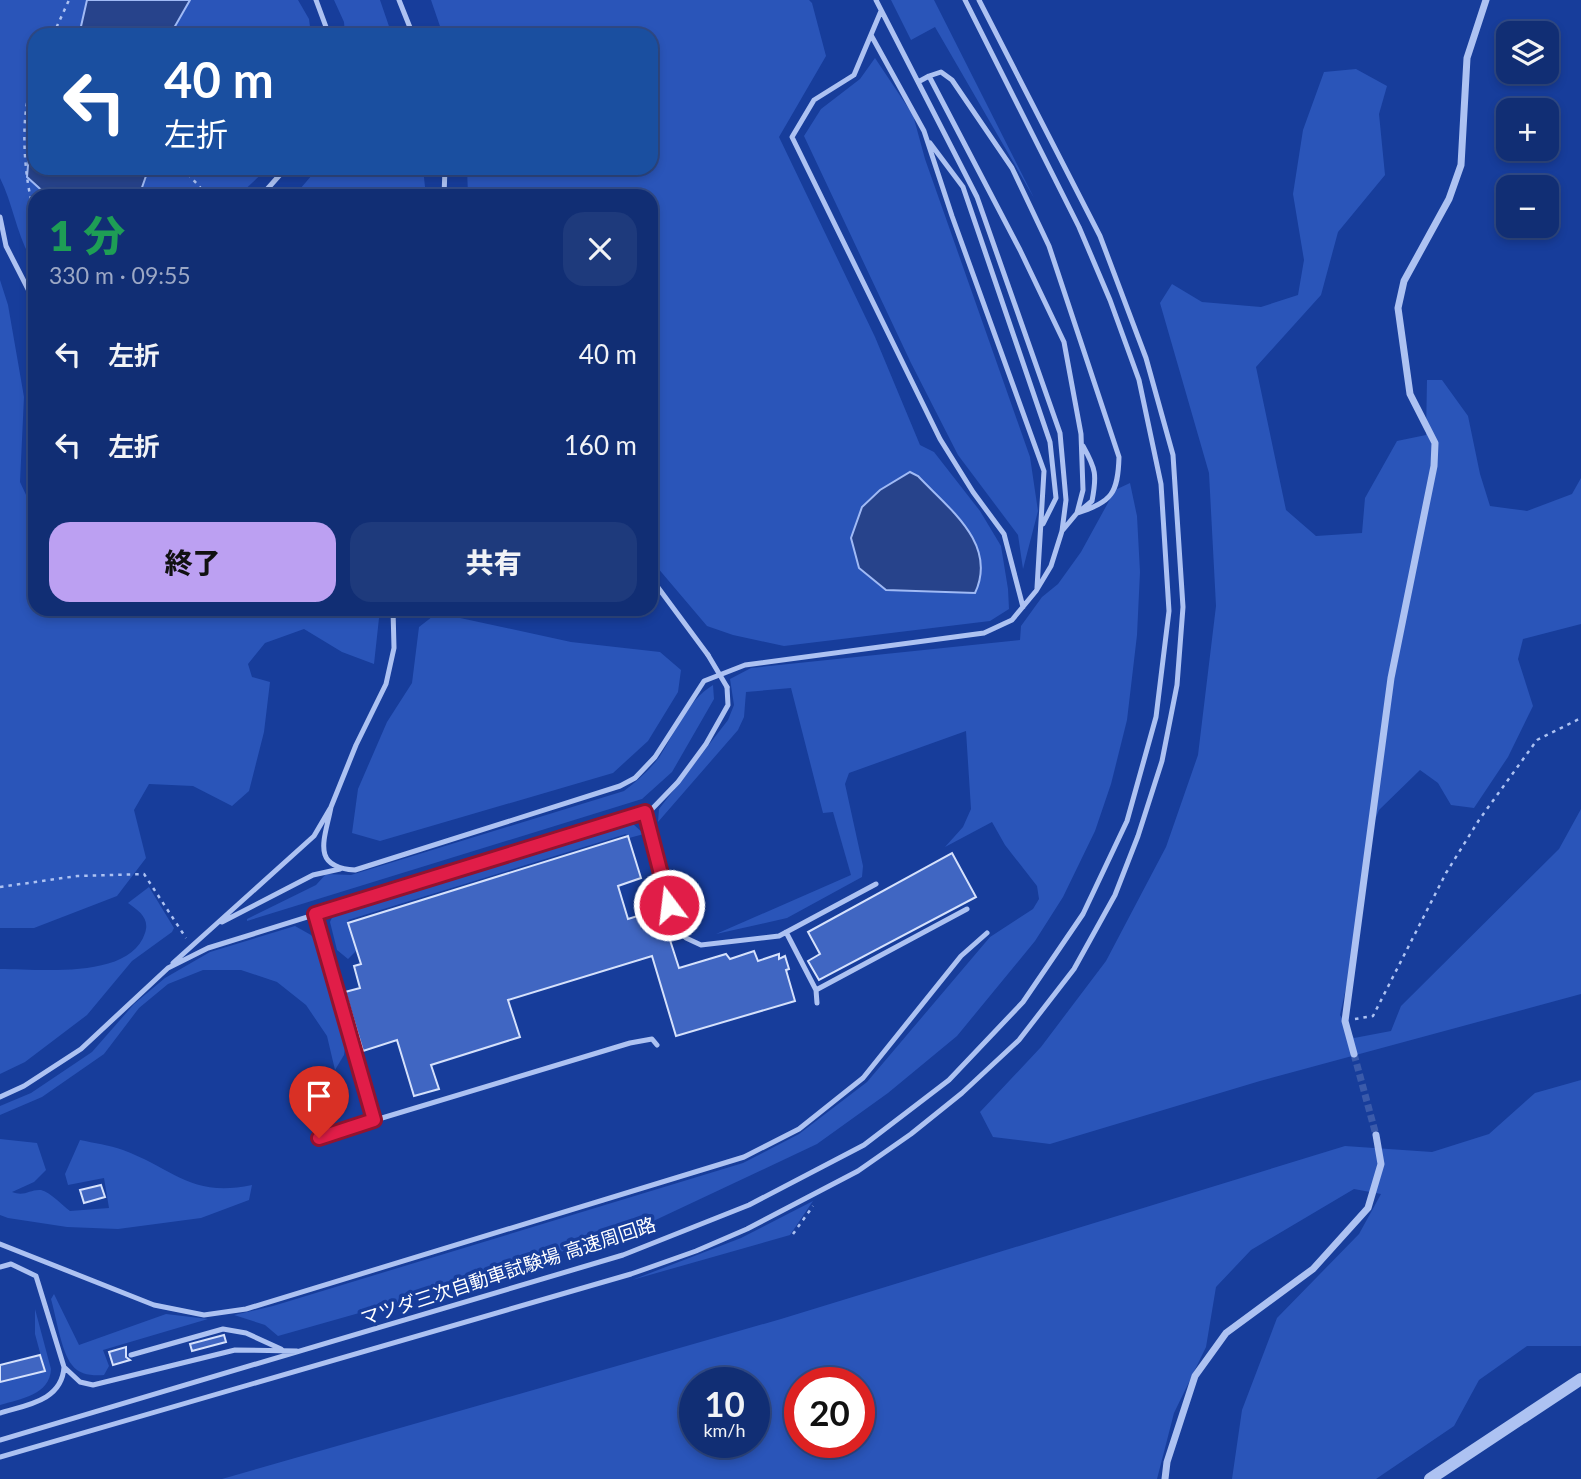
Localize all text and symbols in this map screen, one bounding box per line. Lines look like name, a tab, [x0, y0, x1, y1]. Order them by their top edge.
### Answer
map controls	[1496, 21, 1559, 238]
button: layers	[1496, 21, 1559, 84]
text: 40 m	[164, 50, 274, 108]
icon: left	[49, 56, 140, 147]
button: +	[1496, 98, 1559, 161]
text: 左折	[164, 114, 228, 153]
button: −	[1496, 175, 1559, 238]
text: 1 分	[49, 210, 125, 260]
button: close	[563, 212, 637, 286]
text: 330 m · 09:55	[49, 261, 191, 289]
icon: left	[49, 335, 87, 373]
text: 40 m	[579, 338, 637, 370]
text: 左折	[108, 339, 160, 371]
icon: left	[49, 426, 87, 464]
text: 160 m	[564, 429, 637, 461]
text: 左折	[108, 430, 160, 462]
button: 終了	[49, 522, 336, 602]
button: 共有	[350, 522, 637, 602]
position arrow	[632, 868, 706, 942]
pin	[289, 1066, 349, 1138]
icon: arrive	[300, 1077, 338, 1115]
street label: マツダ三次自動車試験場 高速周回路	[357, 1212, 658, 1329]
speed limit sign: 20	[784, 1367, 875, 1458]
text: 10	[704, 1382, 745, 1424]
text: km/h	[703, 1419, 746, 1441]

